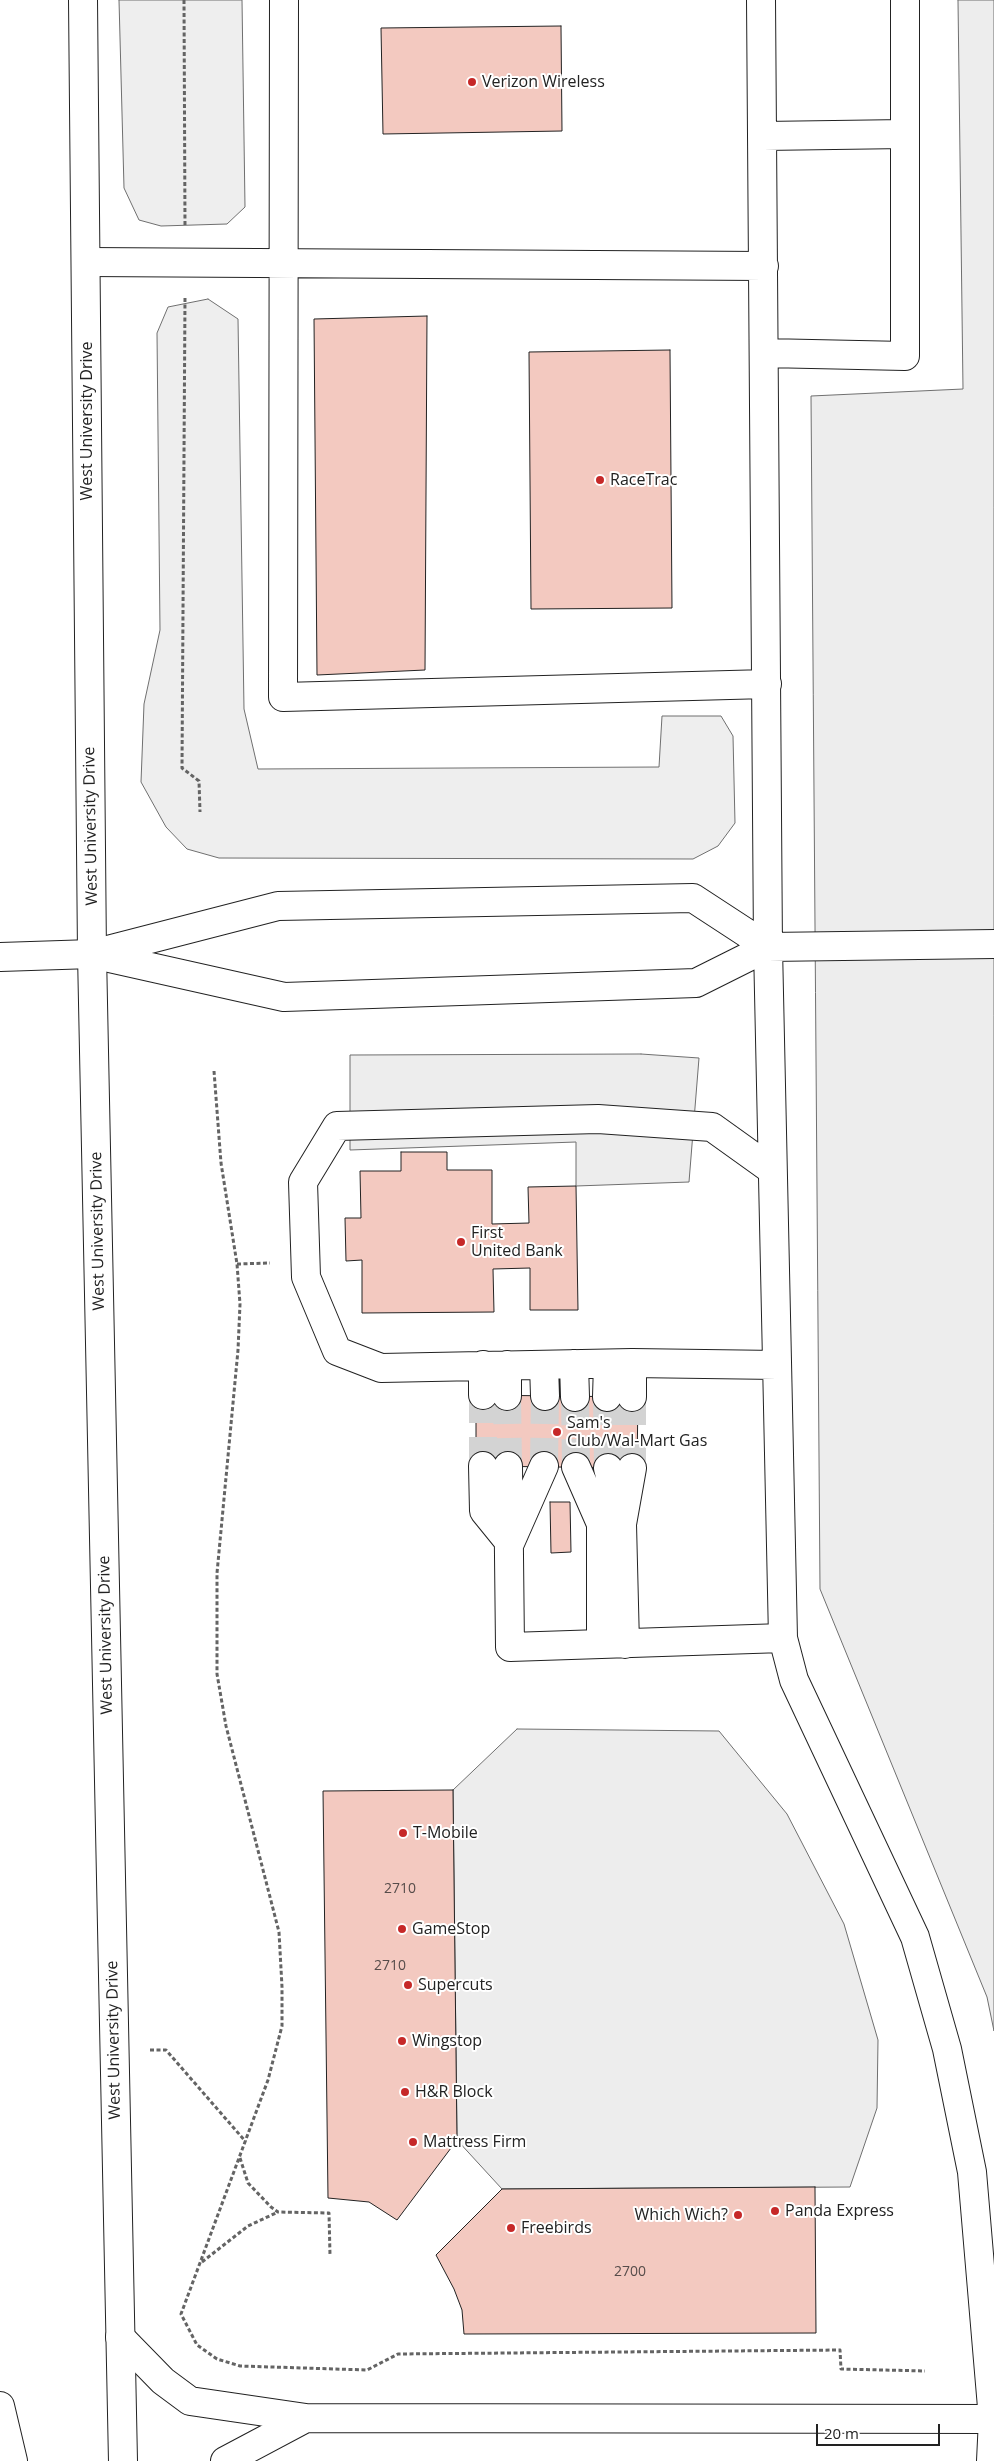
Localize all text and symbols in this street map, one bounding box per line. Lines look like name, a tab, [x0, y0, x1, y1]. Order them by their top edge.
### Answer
place label: Verizon Wireless	[482, 72, 605, 92]
marker: Verizon Wireless	[466, 76, 478, 88]
street label: West University Drive	[77, 342, 97, 500]
place label: RaceTrac	[610, 470, 677, 490]
marker: RaceTrac	[594, 474, 606, 486]
street label: West University Drive	[80, 746, 102, 906]
street label: West University Drive	[87, 1151, 109, 1311]
place label: First United Bank	[471, 1223, 563, 1261]
marker: First United Bank	[455, 1236, 467, 1248]
place label: Sam's Club/Wal-Mart Gas	[567, 1413, 707, 1451]
marker: Sam's Club/Wal-Mart Gas	[551, 1426, 563, 1438]
street label: West University Drive	[95, 1555, 117, 1715]
place label: T-Mobile	[413, 1823, 478, 1843]
marker: T-Mobile	[397, 1827, 409, 1839]
house number: 2710	[384, 1881, 416, 1897]
place label: GameStop	[412, 1919, 490, 1939]
marker: GameStop	[396, 1923, 408, 1935]
house number: 2710	[374, 1958, 406, 1974]
street label: West University Drive	[103, 1960, 125, 2120]
place label: Supercuts	[418, 1975, 493, 1995]
marker: Supercuts	[402, 1979, 414, 1991]
place label: Wingstop	[412, 2031, 482, 2051]
marker: Wingstop	[396, 2035, 408, 2047]
place label: H&R Block	[415, 2082, 493, 2102]
marker: H&R Block	[399, 2086, 411, 2098]
place label: Mattress Firm	[423, 2132, 526, 2152]
marker: Mattress Firm	[407, 2136, 419, 2148]
place label: Panda Express	[785, 2201, 894, 2221]
place label: Which Wich?	[635, 2205, 728, 2225]
marker: Panda Express	[769, 2205, 781, 2217]
marker: Which Wich?	[732, 2209, 744, 2221]
place label: Freebirds	[521, 2218, 592, 2238]
marker: Freebirds	[505, 2222, 517, 2234]
house number: 2700	[614, 2264, 646, 2280]
scale bar	[819, 2414, 943, 2446]
text: 20 m	[824, 2423, 859, 2443]

